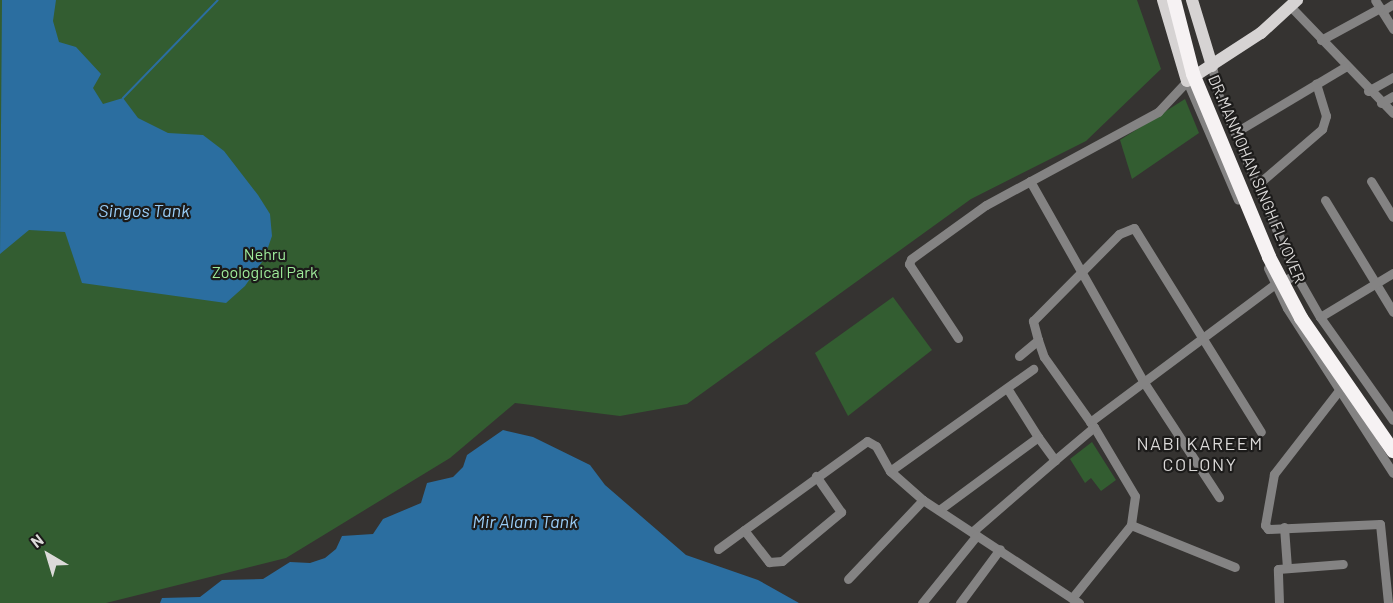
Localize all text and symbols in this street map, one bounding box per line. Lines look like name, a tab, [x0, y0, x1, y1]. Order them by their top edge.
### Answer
street label: DR.MANMOHAN SINGH FLYOVER	[1204, 72, 1310, 286]
water label: Singos Tank	[98, 199, 190, 221]
park label: Nehru Zoological Park	[212, 244, 318, 282]
district label: NABI KAREEM COLONY	[1136, 433, 1264, 476]
water label: Mir Alam Tank	[472, 510, 578, 532]
north arrow	[18, 525, 78, 585]
text: N	[27, 530, 47, 551]

